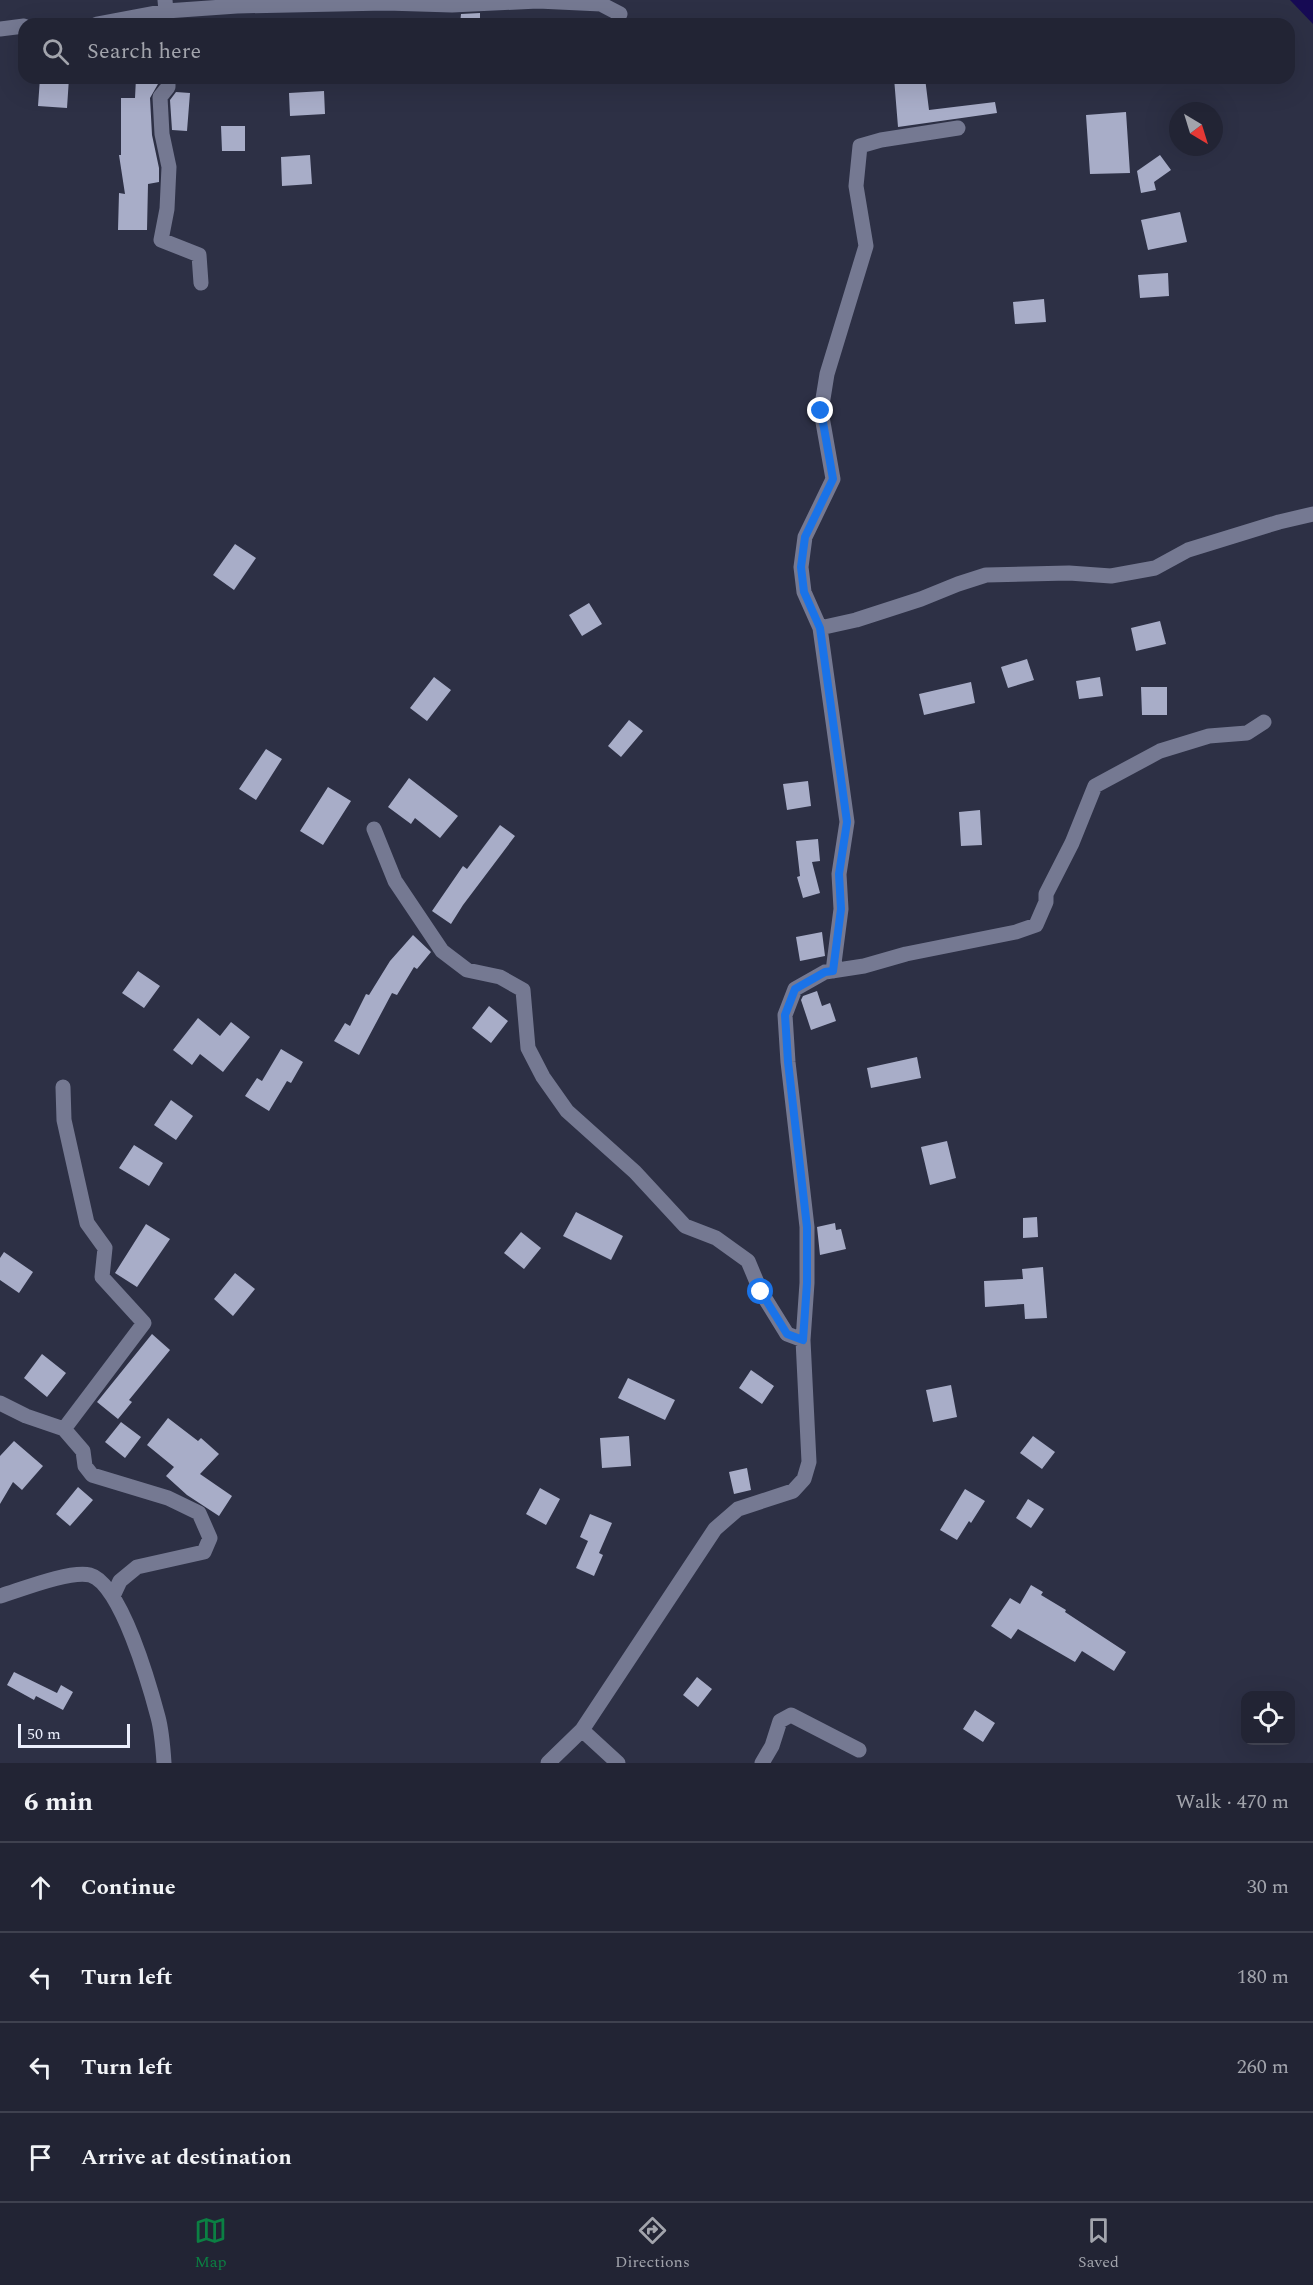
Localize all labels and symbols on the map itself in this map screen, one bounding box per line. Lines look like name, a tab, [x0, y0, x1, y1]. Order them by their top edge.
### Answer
north arrow	[1169, 102, 1223, 156]
route end	[807, 397, 833, 423]
route start	[747, 1278, 773, 1304]
scale bar	[18, 1721, 130, 1748]

